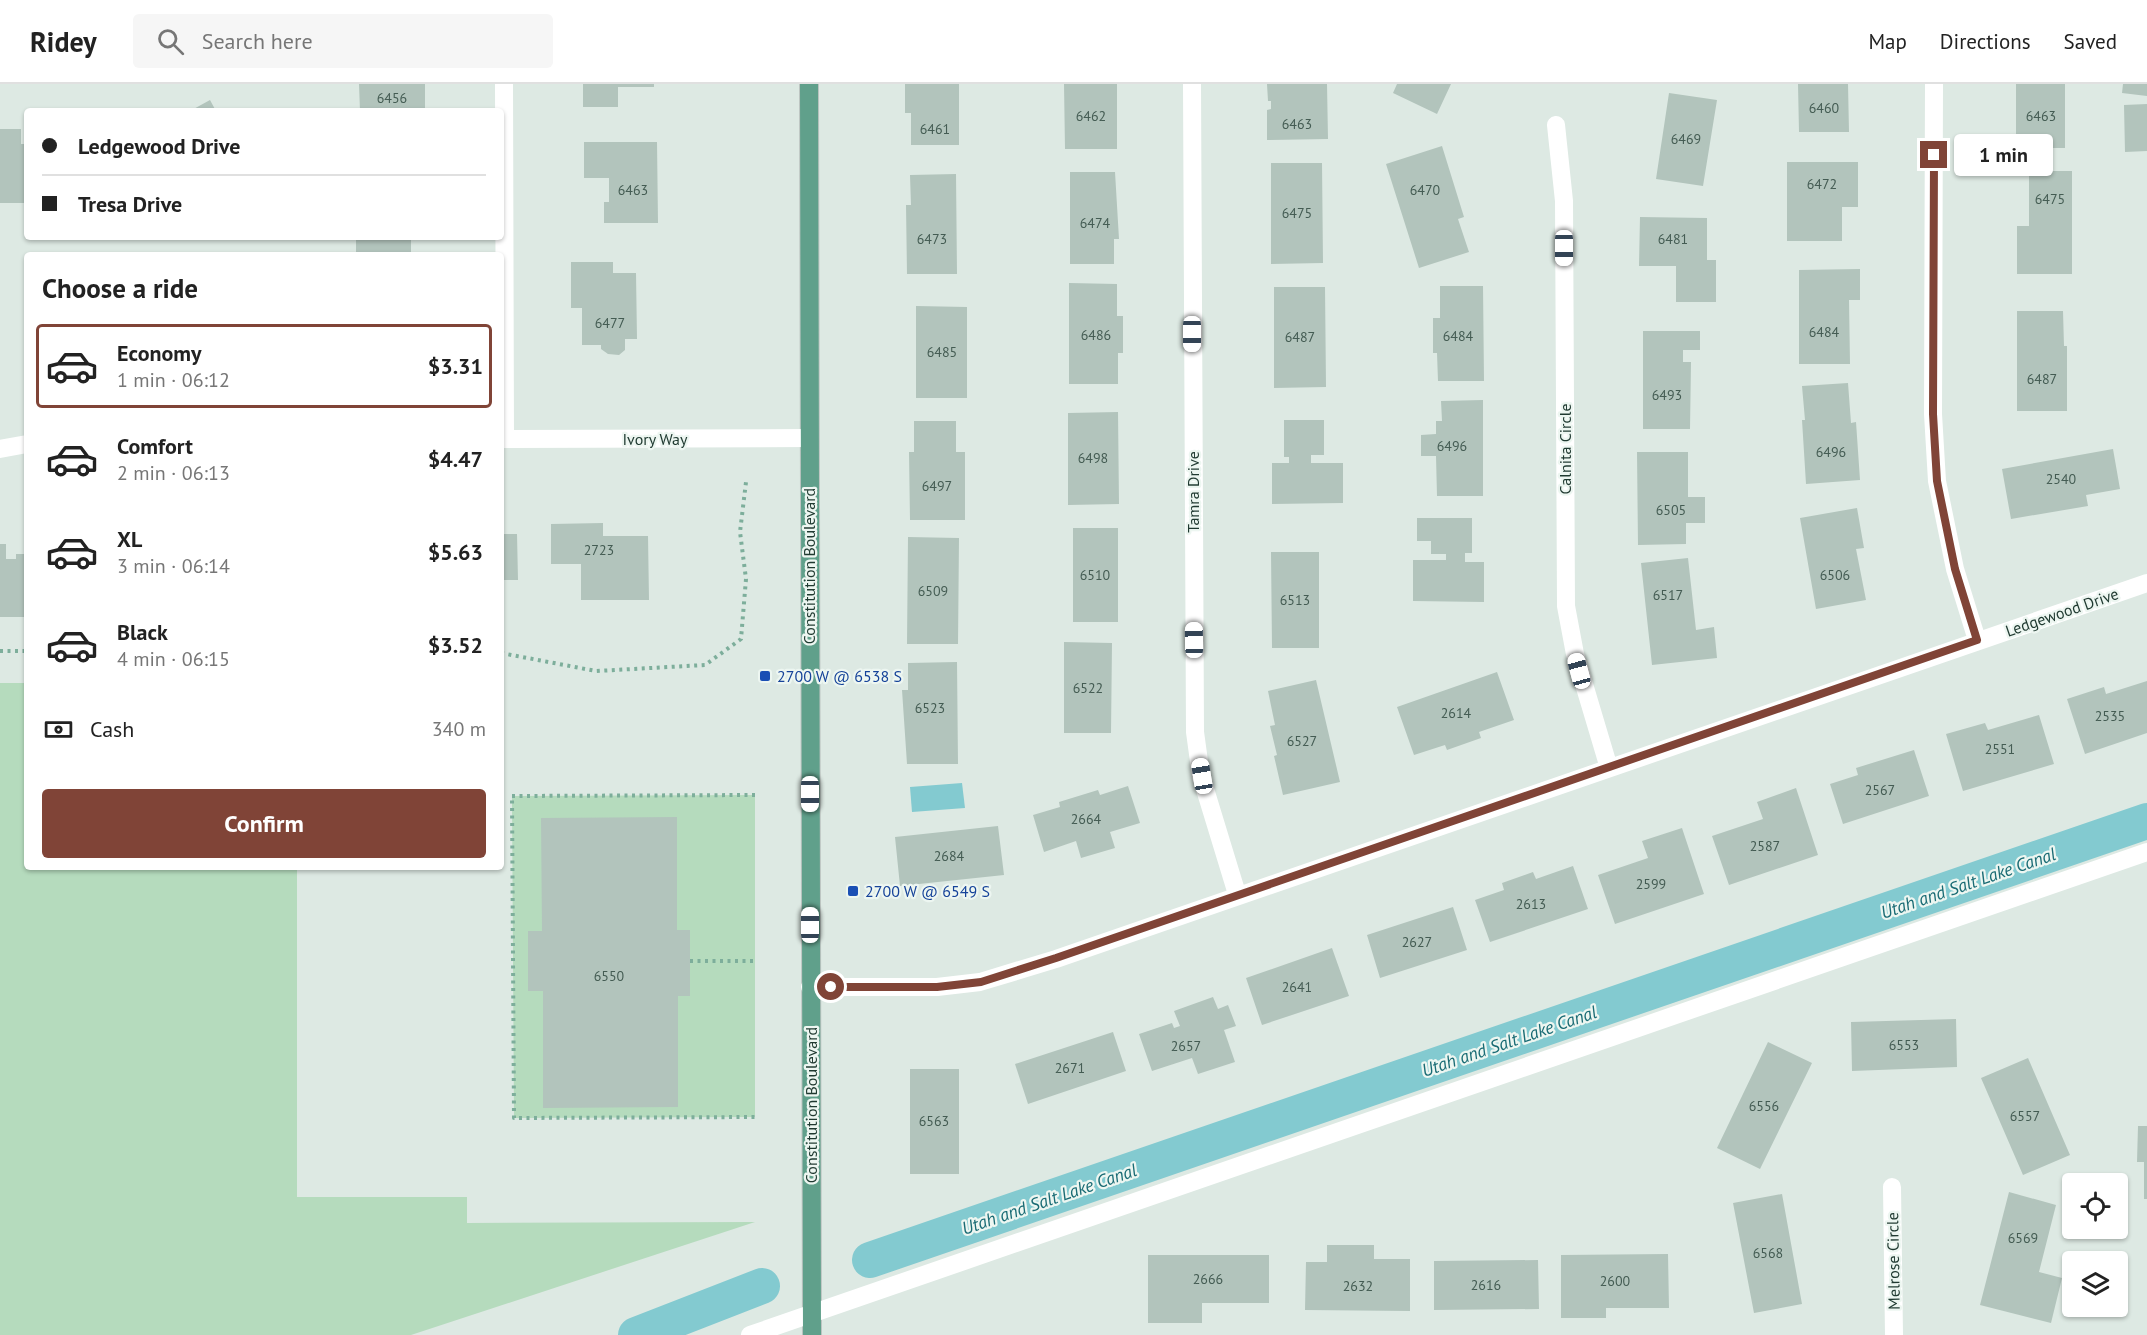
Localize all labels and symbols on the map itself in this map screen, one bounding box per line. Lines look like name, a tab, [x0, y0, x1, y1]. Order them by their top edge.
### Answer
house number: 6456	[377, 89, 407, 107]
house number: 6460	[1809, 99, 1840, 117]
house number: 6462	[1076, 107, 1106, 125]
house number: 6463	[2026, 107, 2056, 125]
house number: 6463	[1282, 115, 1312, 133]
house number: 6461	[920, 120, 950, 138]
house number: 6469	[1671, 130, 1701, 148]
callout: 1 min	[1955, 134, 2054, 176]
route end	[1920, 141, 1947, 168]
house number: 6472	[1807, 175, 1837, 193]
house number: 6463	[618, 181, 648, 199]
house number: 6470	[1410, 181, 1441, 199]
house number: 6475	[2035, 190, 2065, 208]
house number: 6475	[1282, 204, 1312, 222]
house number: 6474	[1080, 214, 1111, 232]
house number: 6473	[917, 230, 947, 248]
car	[1555, 230, 1573, 266]
house number: 6481	[1658, 230, 1688, 248]
house number: 6477	[595, 314, 625, 332]
car	[1183, 316, 1201, 352]
house number: 6484	[1809, 323, 1840, 341]
house number: 6486	[1081, 326, 1111, 344]
house number: 6484	[1443, 327, 1474, 345]
house number: 6487	[1285, 328, 1315, 346]
house number: 6485	[927, 343, 957, 361]
house number: 6487	[2027, 370, 2057, 388]
house number: 6493	[1652, 386, 1682, 404]
street label: Calnita Circle	[1555, 403, 1575, 495]
street label: Ivory Way	[622, 429, 688, 449]
house number: 6496	[1437, 437, 1467, 455]
house number: 6496	[1816, 443, 1846, 461]
house number: 6498	[1078, 449, 1108, 467]
street label: Tamra Drive	[1183, 451, 1203, 533]
house number: 2540	[2046, 470, 2077, 488]
house number: 6497	[922, 477, 952, 495]
street label: Constitution Boulevard	[799, 488, 819, 644]
house number: 6505	[1656, 501, 1686, 519]
house number: 2723	[584, 541, 614, 559]
house number: 6510	[1080, 566, 1111, 584]
house number: 6506	[1820, 566, 1850, 584]
house number: 6509	[918, 582, 948, 600]
street label: Ledgewood Drive	[2003, 583, 2121, 641]
house number: 6517	[1653, 586, 1683, 604]
house number: 6513	[1280, 591, 1310, 609]
car	[1185, 622, 1203, 658]
car	[1566, 651, 1592, 691]
place label: 2700 W @ 6538 S	[777, 666, 902, 686]
marker: 2700 W @ 6538 S	[758, 669, 772, 683]
house number: 6522	[1073, 679, 1103, 697]
house number: 6523	[915, 699, 945, 717]
house number: 2614	[1441, 704, 1472, 722]
house number: 2535	[2095, 707, 2125, 725]
house number: 6527	[1287, 732, 1317, 750]
house number: 2551	[1985, 740, 2015, 758]
car	[1190, 757, 1214, 795]
car	[801, 776, 819, 812]
house number: 2567	[1865, 781, 1895, 799]
house number: 2664	[1071, 810, 1102, 828]
house number: 2587	[1750, 837, 1780, 855]
water label: Utah and Salt Lake Canal	[1877, 842, 2059, 924]
house number: 2684	[934, 847, 965, 865]
house number: 2599	[1636, 875, 1666, 893]
place label: 2700 W @ 6549 S	[865, 881, 990, 901]
marker: 2700 W @ 6549 S	[846, 884, 860, 898]
house number: 2613	[1516, 895, 1546, 913]
car	[801, 907, 819, 943]
house number: 2627	[1402, 933, 1432, 951]
house number: 6550	[594, 967, 625, 985]
route start	[817, 973, 844, 1000]
house number: 2641	[1282, 978, 1312, 996]
water label: Utah and Salt Lake Canal	[1418, 1000, 1600, 1082]
street label: Constitution Boulevard	[801, 1027, 821, 1183]
house number: 6553	[1889, 1036, 1919, 1054]
house number: 2657	[1171, 1037, 1201, 1055]
house number: 2671	[1055, 1059, 1085, 1077]
house number: 6556	[1749, 1097, 1779, 1115]
house number: 6557	[2010, 1107, 2040, 1125]
house number: 6563	[919, 1112, 949, 1130]
water label: Utah and Salt Lake Canal	[958, 1158, 1140, 1240]
street label: Melrose Circle	[1882, 1212, 1904, 1310]
house number: 6569	[2008, 1229, 2038, 1247]
house number: 6568	[1753, 1244, 1783, 1262]
house number: 2666	[1193, 1270, 1223, 1288]
house number: 2600	[1600, 1272, 1631, 1290]
house number: 2616	[1471, 1276, 1501, 1294]
house number: 2632	[1343, 1277, 1373, 1295]

